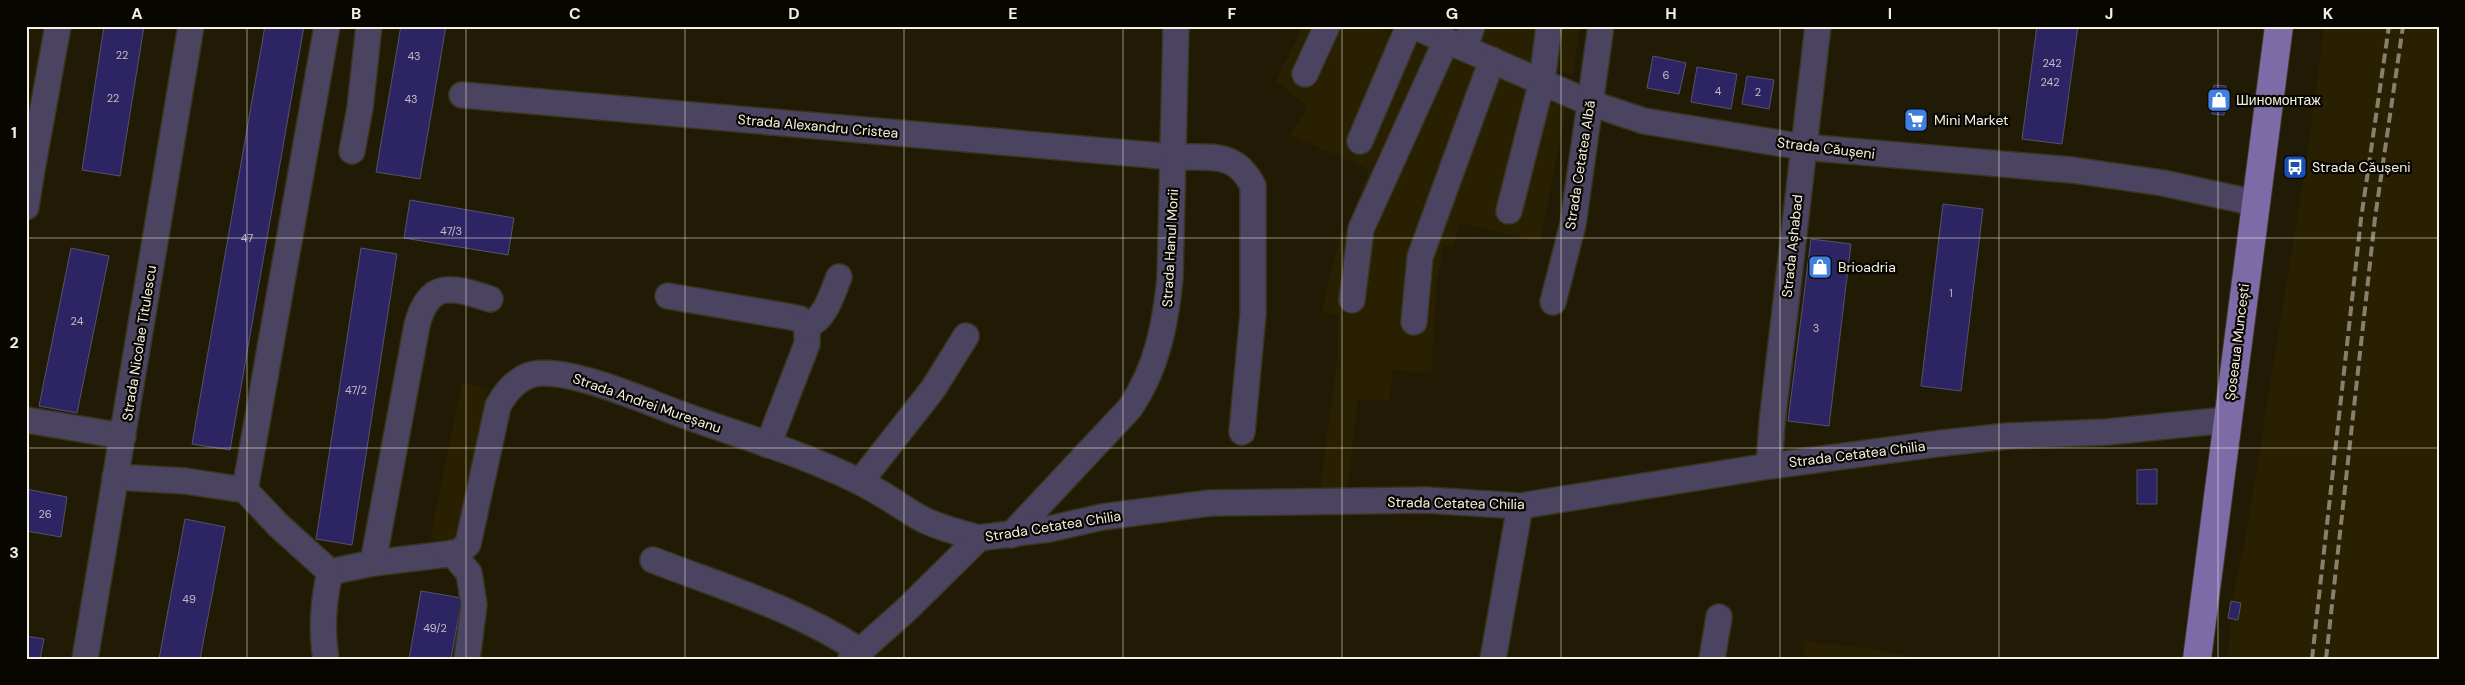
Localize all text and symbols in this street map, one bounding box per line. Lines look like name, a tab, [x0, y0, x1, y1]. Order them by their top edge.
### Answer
text: A	[131, 3, 143, 24]
text: B	[351, 3, 361, 24]
text: C	[569, 3, 581, 24]
text: D	[788, 3, 800, 24]
text: E	[1008, 3, 1018, 24]
text: F	[1228, 3, 1237, 24]
text: G	[1446, 3, 1458, 24]
text: H	[1665, 3, 1677, 24]
text: I	[1888, 3, 1892, 24]
text: J	[2105, 3, 2113, 24]
text: K	[2323, 3, 2334, 24]
house number: 22	[116, 48, 128, 62]
house number: 43	[407, 49, 421, 63]
house number: 242	[2042, 56, 2062, 70]
house number: 6	[1663, 68, 1670, 82]
house number: 242	[2040, 75, 2060, 89]
house number: 4	[1715, 84, 1722, 98]
house number: 2	[1755, 85, 1761, 99]
shop icon: Шиномонтаж	[2206, 87, 2232, 113]
house number: 22	[107, 91, 119, 105]
place label: Шиномонтаж	[2236, 91, 2321, 109]
house number: 43	[404, 92, 418, 106]
street label: Strada Cetatea Albă	[1561, 99, 1599, 231]
supermarket icon: Mini Market	[1903, 107, 1929, 133]
street label: Strada Alexandru Cristea	[737, 110, 899, 142]
place label: Mini Market	[1934, 111, 2009, 129]
text: 1	[11, 122, 17, 143]
street label: Strada Căușeni	[1776, 133, 1876, 163]
bus stop icon: Strada Căușeni	[2282, 154, 2308, 180]
place label: Strada Căușeni	[2312, 158, 2411, 176]
street label: Strada Hanul Morii	[1158, 188, 1182, 308]
street label: Strada Așhabad	[1778, 194, 1806, 298]
house number: 47/3	[440, 224, 462, 238]
house number: 47	[241, 231, 253, 245]
shop icon: Brioadria	[1807, 254, 1833, 280]
place label: Brioadria	[1838, 258, 1896, 276]
street label: Strada Nicolae Titulescu	[118, 264, 160, 422]
street label: Șoseaua Muncești	[2221, 282, 2253, 402]
house number: 1	[1949, 286, 1953, 300]
house number: 24	[71, 314, 84, 328]
house number: 3	[1813, 321, 1819, 335]
text: 2	[9, 332, 19, 353]
street label: Strada Andrei Mureșanu	[570, 369, 724, 437]
house number: 47/2	[345, 383, 367, 397]
street label: Strada Cetatea Chilia	[1788, 437, 1926, 471]
street label: Strada Cetatea Chilia	[1387, 493, 1525, 513]
street label: Strada Cetatea Chilia	[984, 506, 1122, 546]
house number: 26	[38, 507, 52, 521]
text: 3	[9, 542, 19, 563]
house number: 49	[182, 592, 196, 606]
house number: 49/2	[423, 621, 447, 635]

